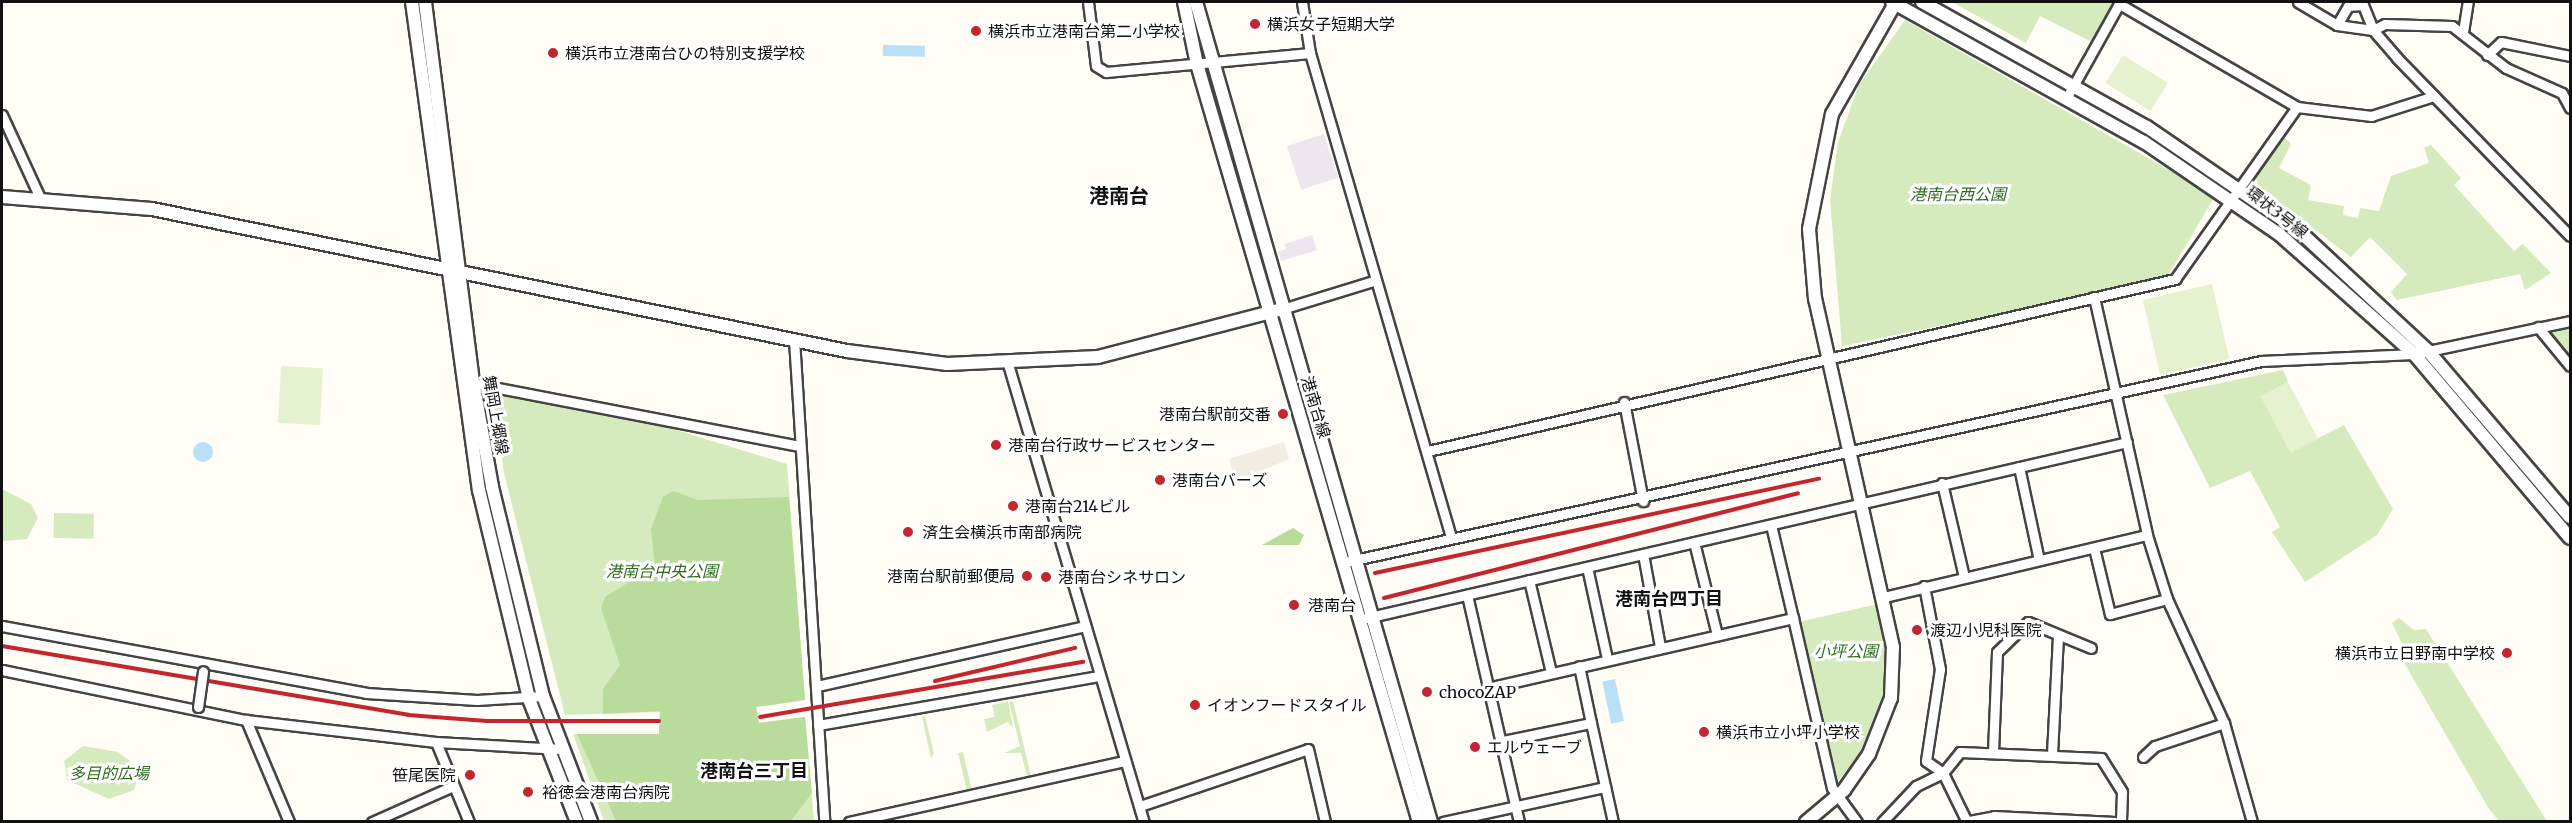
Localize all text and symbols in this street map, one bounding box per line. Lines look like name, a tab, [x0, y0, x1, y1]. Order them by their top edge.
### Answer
place label: 横浜女子短期大学	[1267, 14, 1395, 34]
marker: 横浜女子短期大学	[1248, 17, 1262, 31]
place label: 横浜市立港南台第二小学校	[988, 21, 1180, 41]
marker: 横浜市立港南台第二小学校	[969, 24, 983, 38]
place label: 横浜市立港南台ひの特別支援学校	[565, 43, 805, 63]
marker: 横浜市立港南台ひの特別支援学校	[546, 46, 560, 60]
street label: 環状3号線	[2242, 182, 2312, 242]
district label: 港南台	[1089, 183, 1149, 207]
park label: 港南台西公園	[1910, 184, 2006, 204]
street label: 舞岡上郷線	[480, 374, 512, 456]
street label: 港南台線	[1297, 374, 1335, 440]
place label: 港南台駅前交番	[1159, 404, 1271, 424]
marker: 港南台駅前交番	[1276, 407, 1290, 421]
place label: 港南台行政サービスセンター	[1008, 435, 1216, 455]
marker: 港南台行政サービスセンター	[989, 438, 1003, 452]
place label: 港南台バーズ	[1172, 470, 1268, 490]
marker: 港南台バーズ	[1153, 473, 1167, 487]
place label: 港南台214ビル	[1025, 496, 1130, 516]
marker: 港南台214ビル	[1006, 499, 1020, 513]
place label: 済生会横浜市南部病院	[922, 522, 1082, 542]
marker: 済生会横浜市南部病院	[899, 523, 917, 541]
park label: 港南台中央公園	[606, 561, 718, 581]
place label: 港南台駅前郵便局	[887, 566, 1015, 586]
place label: 港南台シネサロン	[1058, 567, 1186, 587]
marker: 港南台駅前郵便局	[1020, 569, 1034, 583]
marker: 港南台シネサロン	[1039, 570, 1053, 584]
district label: 港南台四丁目	[1615, 588, 1723, 610]
place label: 港南台	[1308, 595, 1356, 615]
marker: 港南台	[1285, 596, 1303, 614]
place label: 渡辺小児科医院	[1930, 620, 2042, 640]
marker: 渡辺小児科医院	[1908, 621, 1926, 639]
park label: 小坪公園	[1814, 641, 1878, 661]
place label: 横浜市立日野南中学校	[2335, 643, 2495, 663]
marker: 横浜市立日野南中学校	[2500, 646, 2514, 660]
place label: chocoZAP	[1439, 682, 1516, 702]
marker: chocoZAP	[1420, 685, 1434, 699]
place label: イオンフードスタイル	[1207, 695, 1367, 715]
marker: イオンフードスタイル	[1188, 698, 1202, 712]
place label: 横浜市立小坪小学校	[1716, 722, 1860, 742]
marker: 横浜市立小坪小学校	[1697, 725, 1711, 739]
place label: エルウェーブ	[1487, 737, 1583, 757]
marker: エルウェーブ	[1468, 740, 1482, 754]
district label: 港南台三丁目	[700, 760, 808, 782]
park label: 多目的広場	[69, 763, 149, 783]
place label: 笹尾医院	[392, 765, 456, 785]
marker: 笹尾医院	[461, 766, 479, 784]
place label: 裕徳会港南台病院	[542, 782, 670, 802]
marker: 裕徳会港南台病院	[519, 783, 537, 801]

